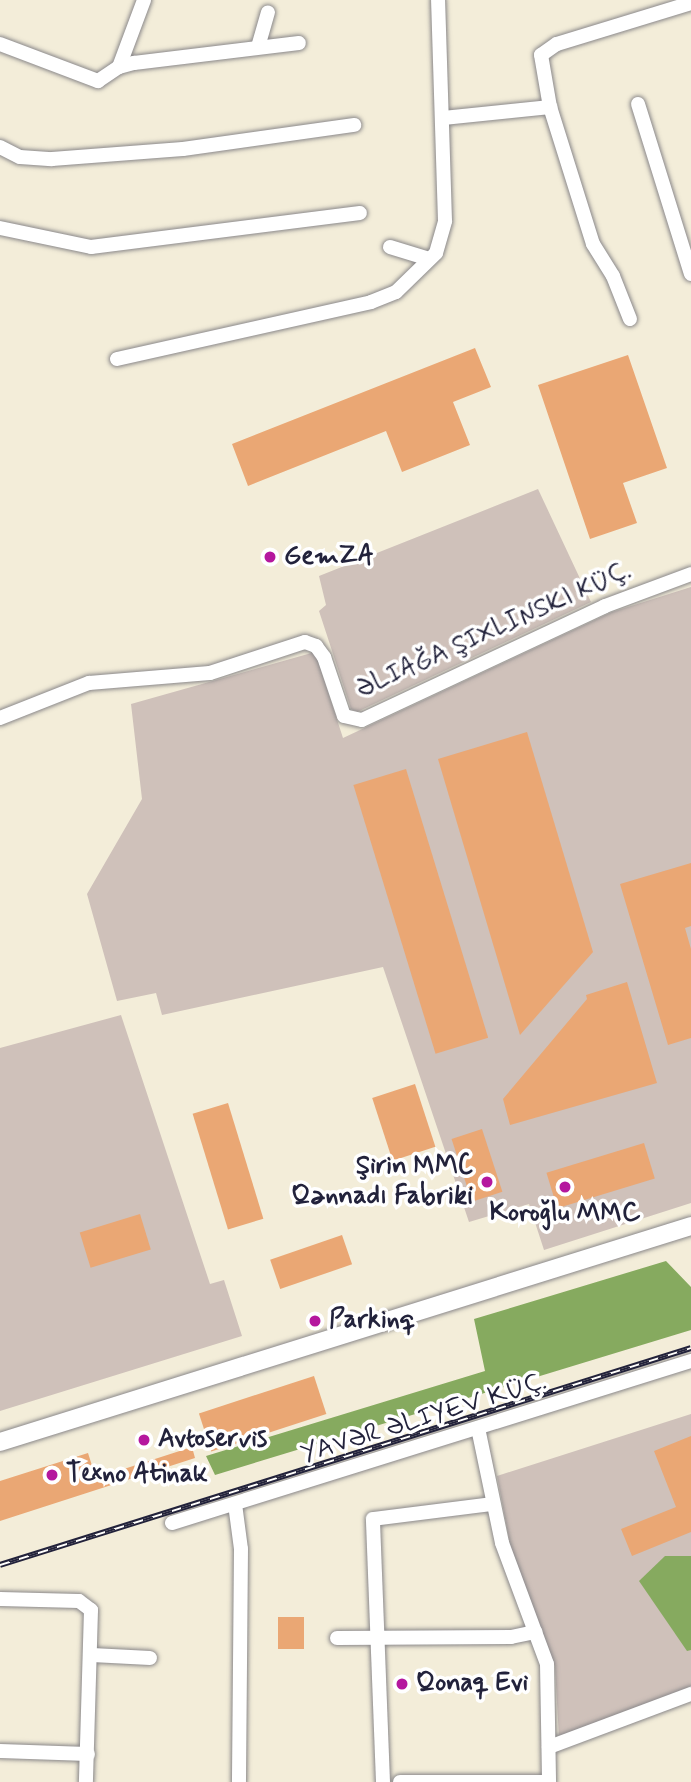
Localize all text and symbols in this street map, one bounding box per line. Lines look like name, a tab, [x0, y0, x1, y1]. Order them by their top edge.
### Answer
place label: GemZA	[284, 541, 374, 573]
marker: GemZA	[262, 549, 278, 565]
street label: ƏLIAĞA ŞIXLINSKI KÜÇ.	[350, 556, 638, 706]
place label: Şirin MMC Qənnadı Fabriki	[291, 1151, 473, 1212]
marker: Şirin MMC Qənnadı Fabriki	[479, 1174, 495, 1190]
marker: Koroğlu MMC	[557, 1179, 573, 1195]
place label: Koroğlu MMC	[490, 1198, 640, 1230]
place label: Parkinq	[329, 1305, 415, 1337]
marker: Parkinq	[307, 1313, 323, 1329]
street label: YAVƏR ƏLIYEV KÜÇ.	[297, 1367, 551, 1471]
place label: Avtoservis	[158, 1424, 267, 1456]
marker: Avtoservis	[136, 1432, 152, 1448]
place label: Texno Atinak	[66, 1459, 208, 1491]
marker: Texno Atinak	[44, 1467, 60, 1483]
place label: Qonaq Evi	[416, 1668, 529, 1700]
marker: Qonaq Evi	[394, 1676, 410, 1692]

